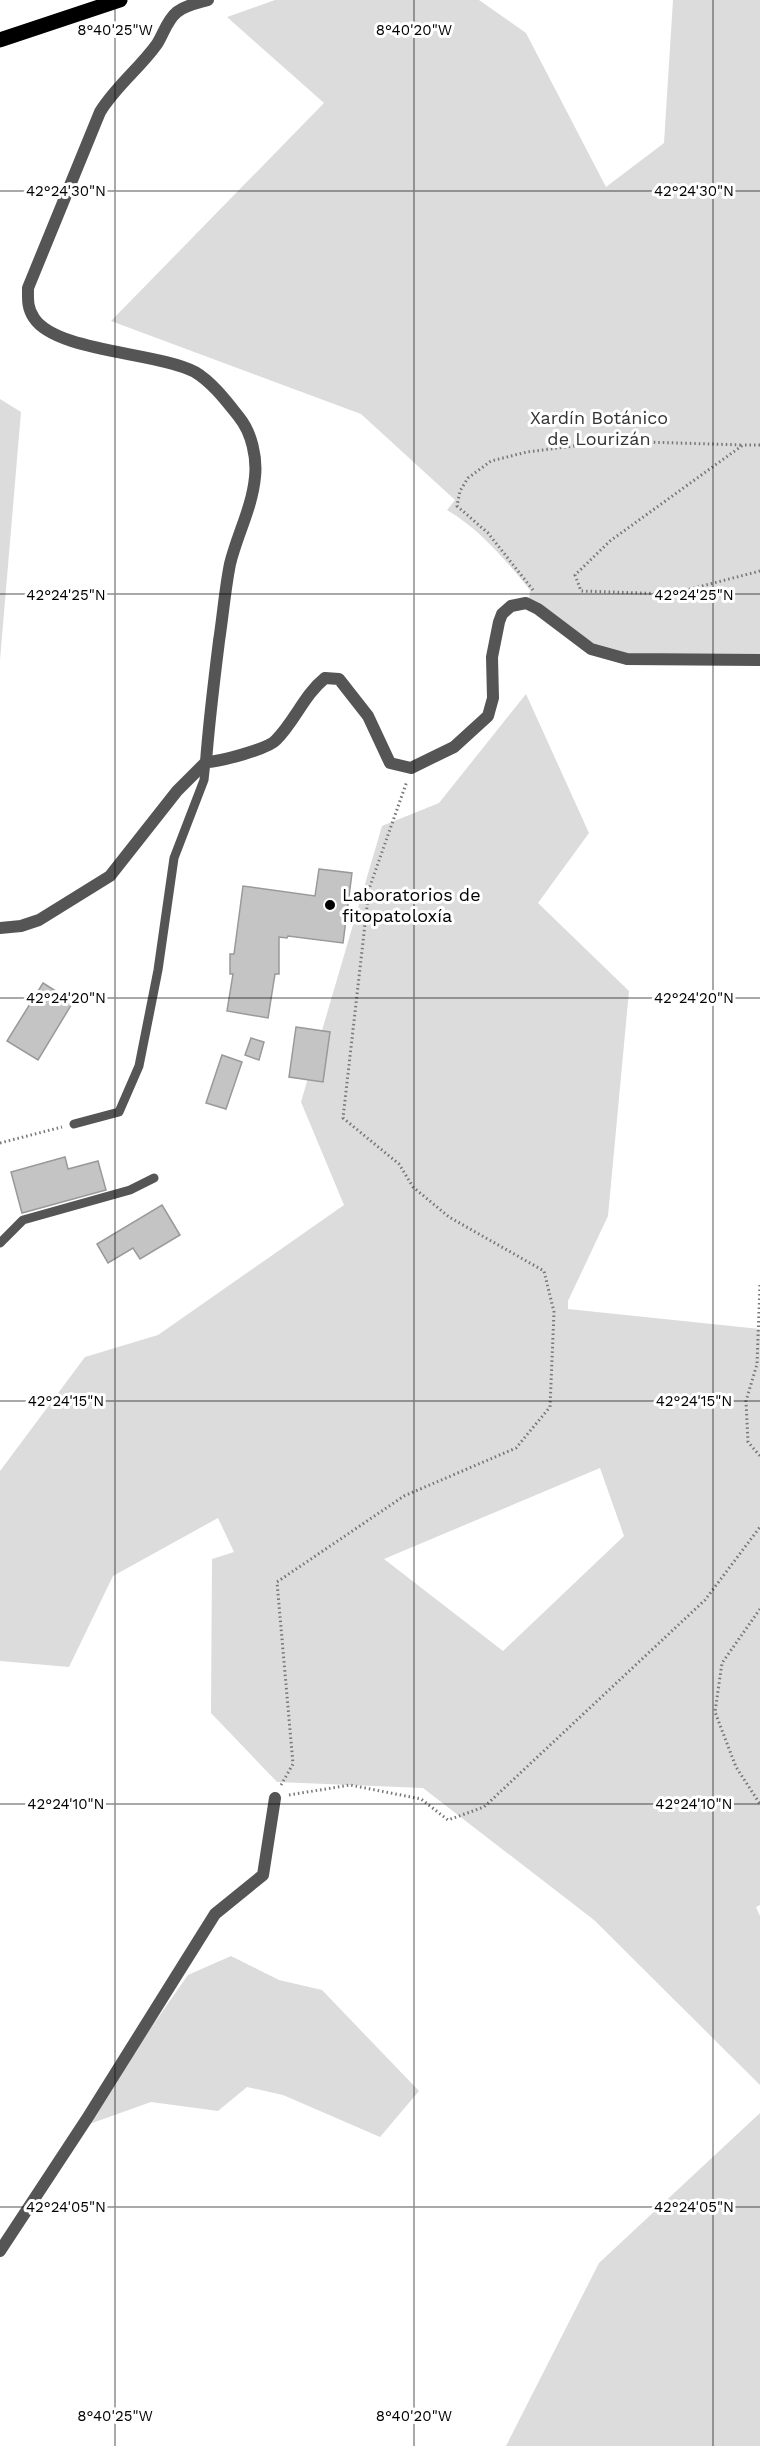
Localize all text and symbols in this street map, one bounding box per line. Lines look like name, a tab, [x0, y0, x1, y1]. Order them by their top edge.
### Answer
text: 8°40'25"W	[77, 21, 153, 39]
text: 8°40'20"W	[376, 21, 452, 39]
text: 42°24'30"N	[26, 182, 106, 200]
text: 42°24'30"N	[654, 182, 734, 200]
park label: Xardín Botánico de Lourizán	[530, 407, 668, 449]
text: 42°24'25"N	[26, 586, 106, 604]
text: 42°24'25"N	[654, 586, 734, 604]
place label: Laboratorios de fitopatoloxía	[342, 884, 481, 926]
marker: Laboratorios de fitopatoloxía	[323, 898, 337, 912]
text: 42°24'20"N	[26, 989, 106, 1007]
text: 42°24'20"N	[654, 989, 734, 1007]
text: 42°24'15"N	[28, 1392, 104, 1410]
text: 42°24'15"N	[656, 1392, 732, 1410]
text: 42°24'10"N	[27, 1795, 105, 1813]
text: 42°24'10"N	[655, 1795, 733, 1813]
text: 42°24'05"N	[26, 2198, 106, 2216]
text: 42°24'05"N	[654, 2198, 734, 2216]
text: 8°40'25"W	[77, 2407, 153, 2425]
text: 8°40'20"W	[376, 2407, 452, 2425]

